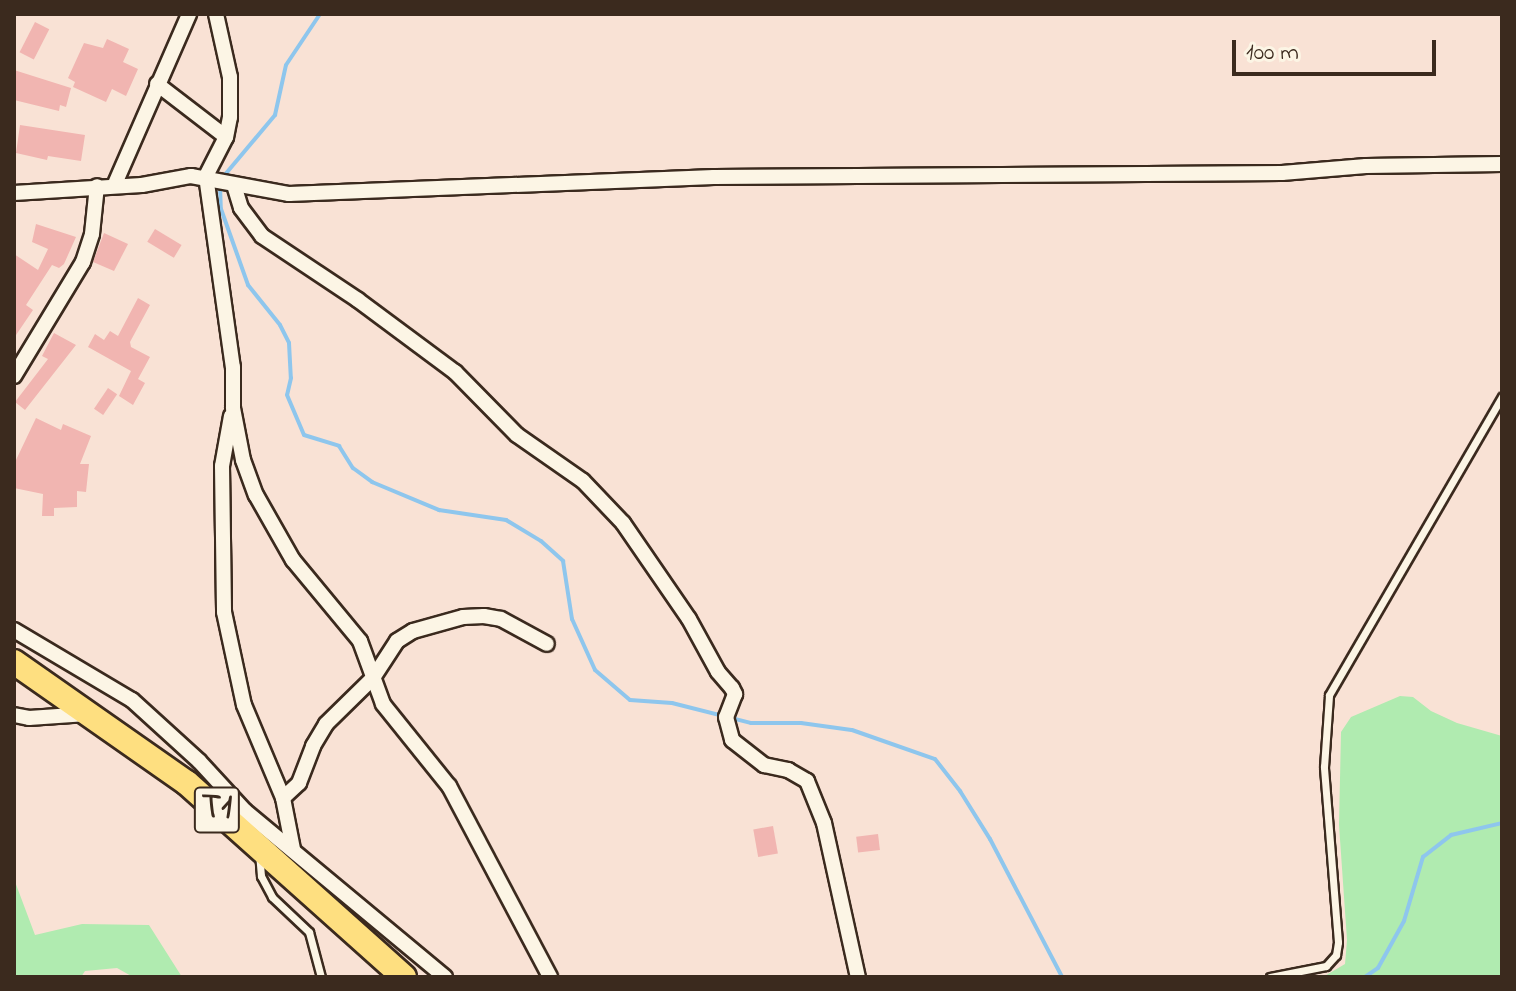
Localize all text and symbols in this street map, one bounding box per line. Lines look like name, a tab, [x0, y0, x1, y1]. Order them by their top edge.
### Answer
scale bar	[1236, 24, 1440, 74]
text: 100 m	[1246, 36, 1299, 71]
road number: T1	[193, 780, 241, 840]

